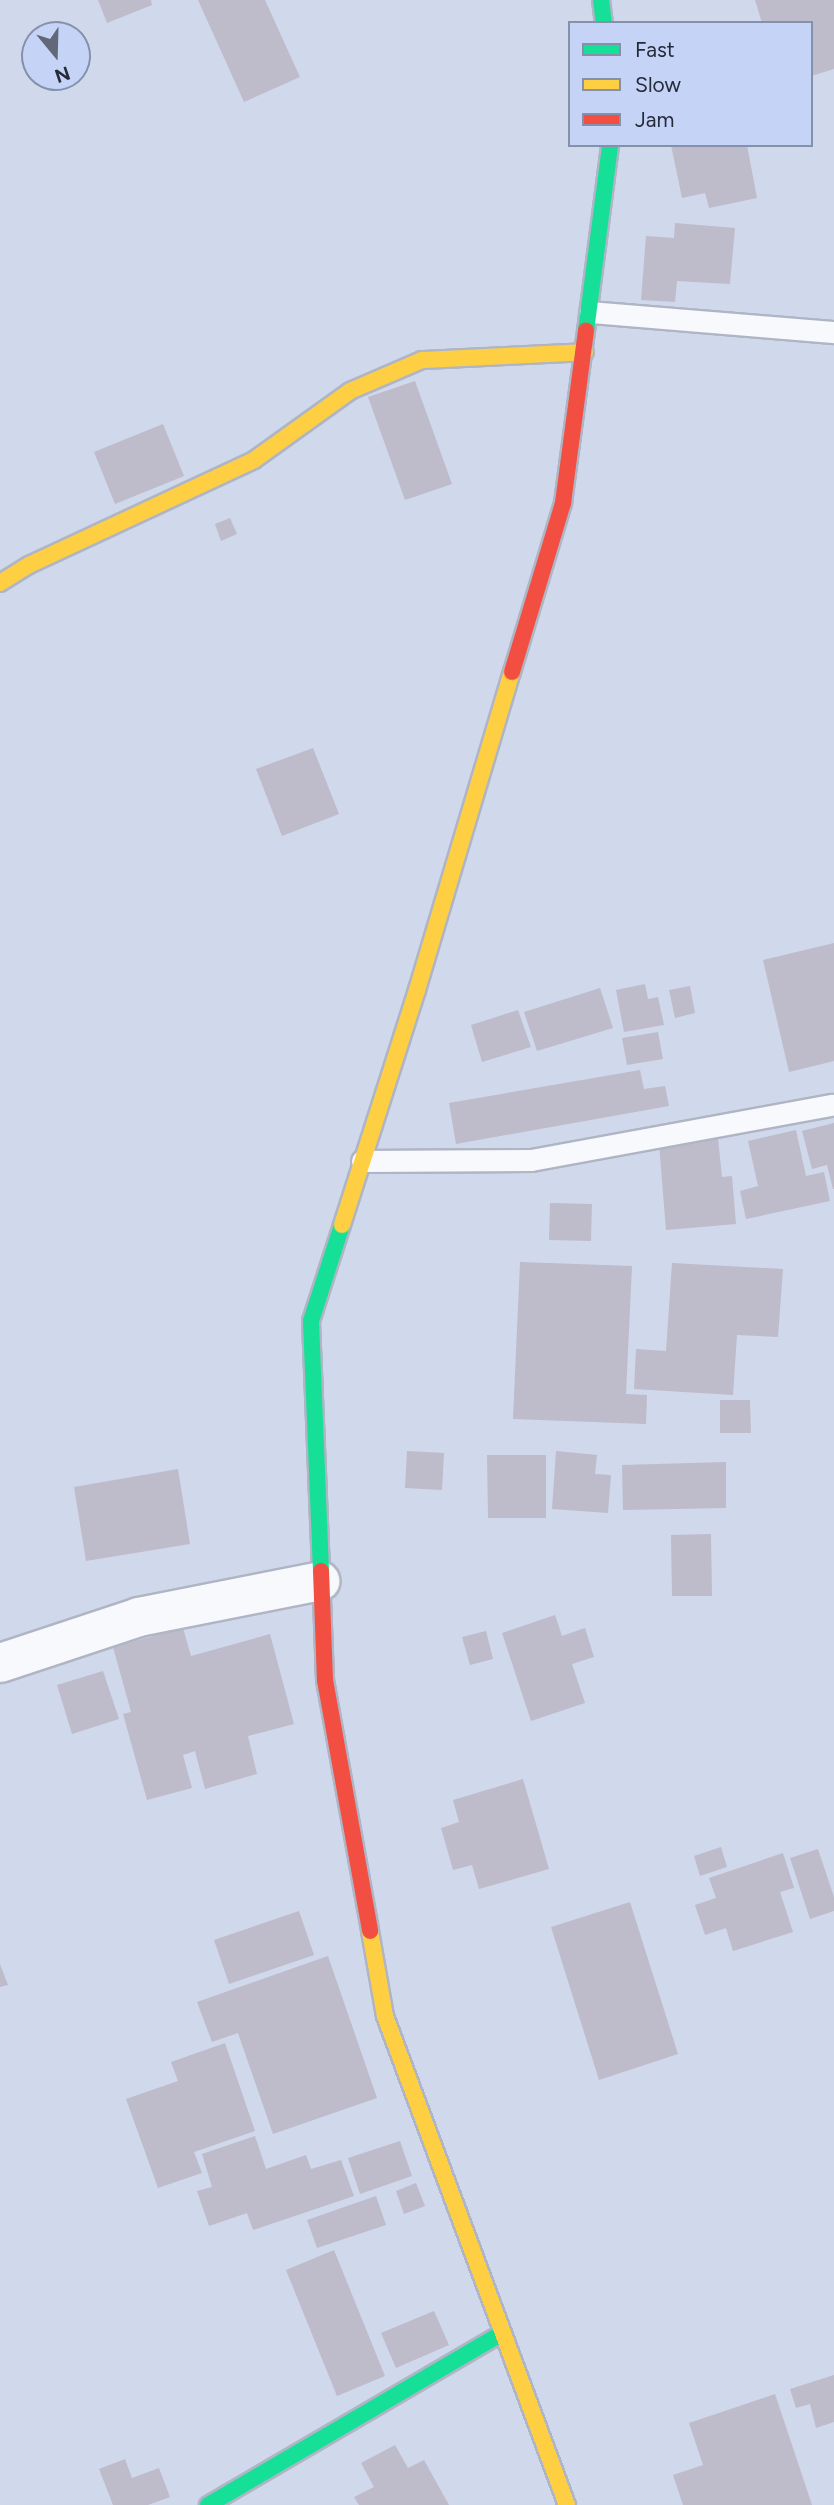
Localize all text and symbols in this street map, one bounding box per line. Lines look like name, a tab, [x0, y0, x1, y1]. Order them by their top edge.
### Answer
north arrow	[21, 21, 91, 91]
legend	[568, 21, 813, 147]
text: Fast	[635, 37, 675, 62]
text: N	[52, 61, 73, 88]
text: Slow	[635, 72, 681, 97]
text: Jam	[635, 107, 674, 132]

